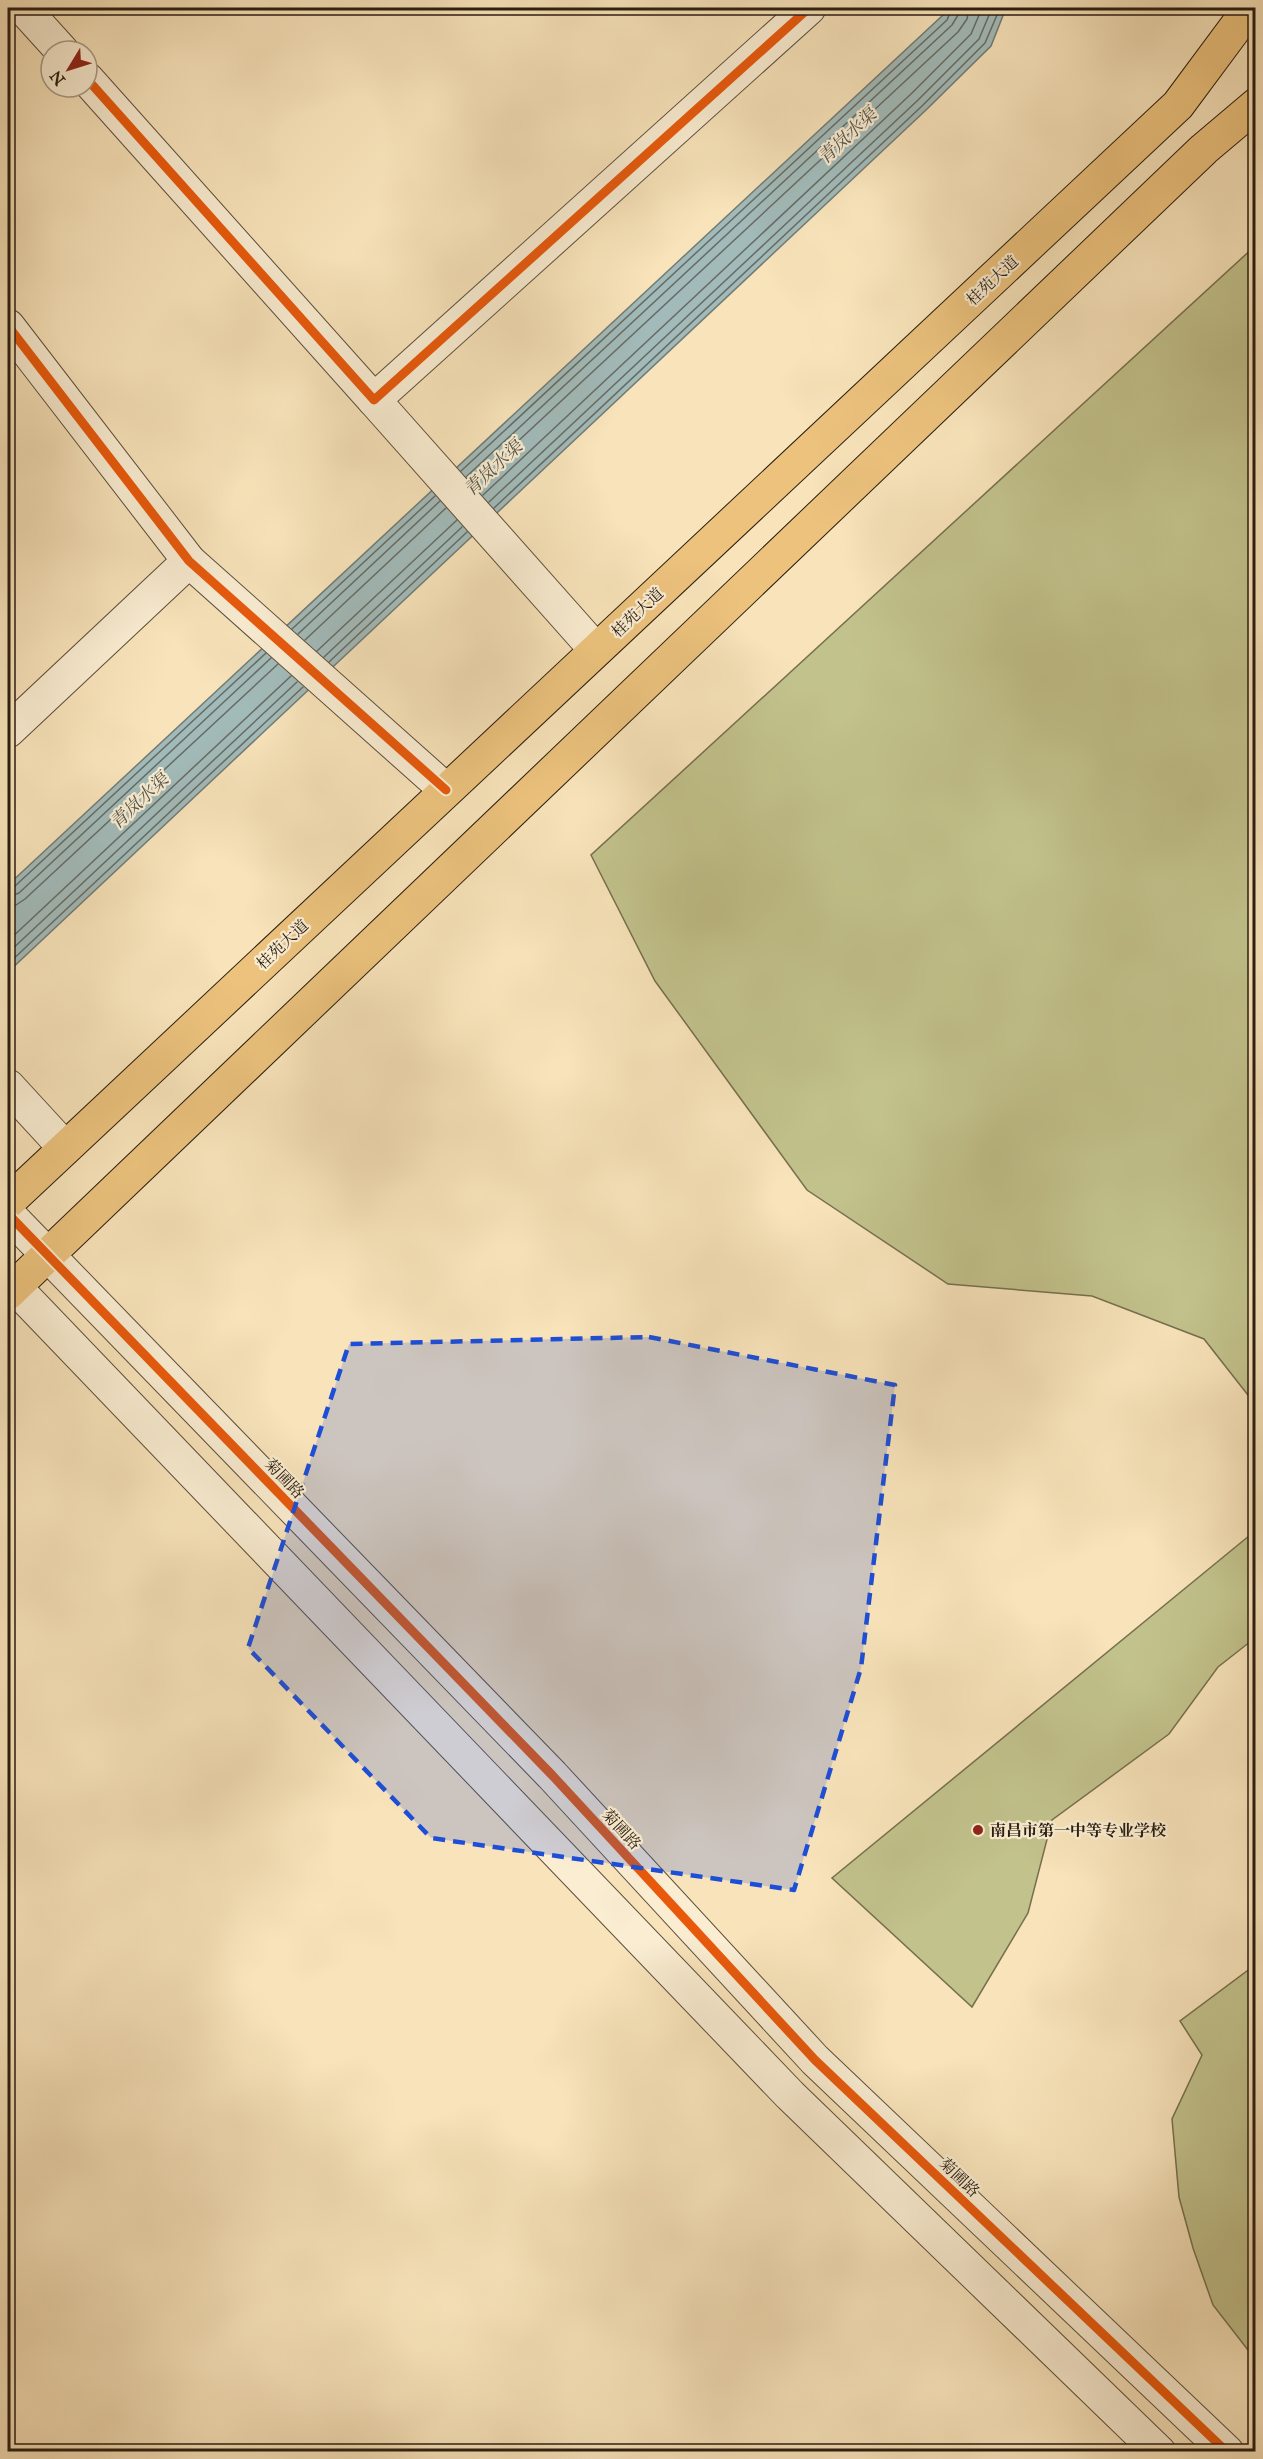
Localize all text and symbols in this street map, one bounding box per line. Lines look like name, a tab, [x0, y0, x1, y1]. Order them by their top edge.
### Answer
north arrow	[39, 39, 99, 99]
text: N	[46, 66, 69, 89]
water label: 青岚水渠	[813, 101, 883, 169]
street label: 桂苑大道	[962, 252, 1022, 309]
water label: 青岚水渠	[459, 433, 529, 501]
street label: 桂苑大道	[607, 584, 667, 641]
water label: 青岚水渠	[105, 766, 175, 834]
street label: 桂苑大道	[252, 916, 312, 973]
street label: 菊圃路	[261, 1454, 308, 1502]
street label: 菊圃路	[598, 1805, 645, 1853]
place label: 南昌市第一中等专业学校	[990, 1821, 1166, 1840]
marker: 南昌市第一中等专业学校	[971, 1823, 985, 1837]
street label: 菊圃路	[936, 2154, 984, 2201]

